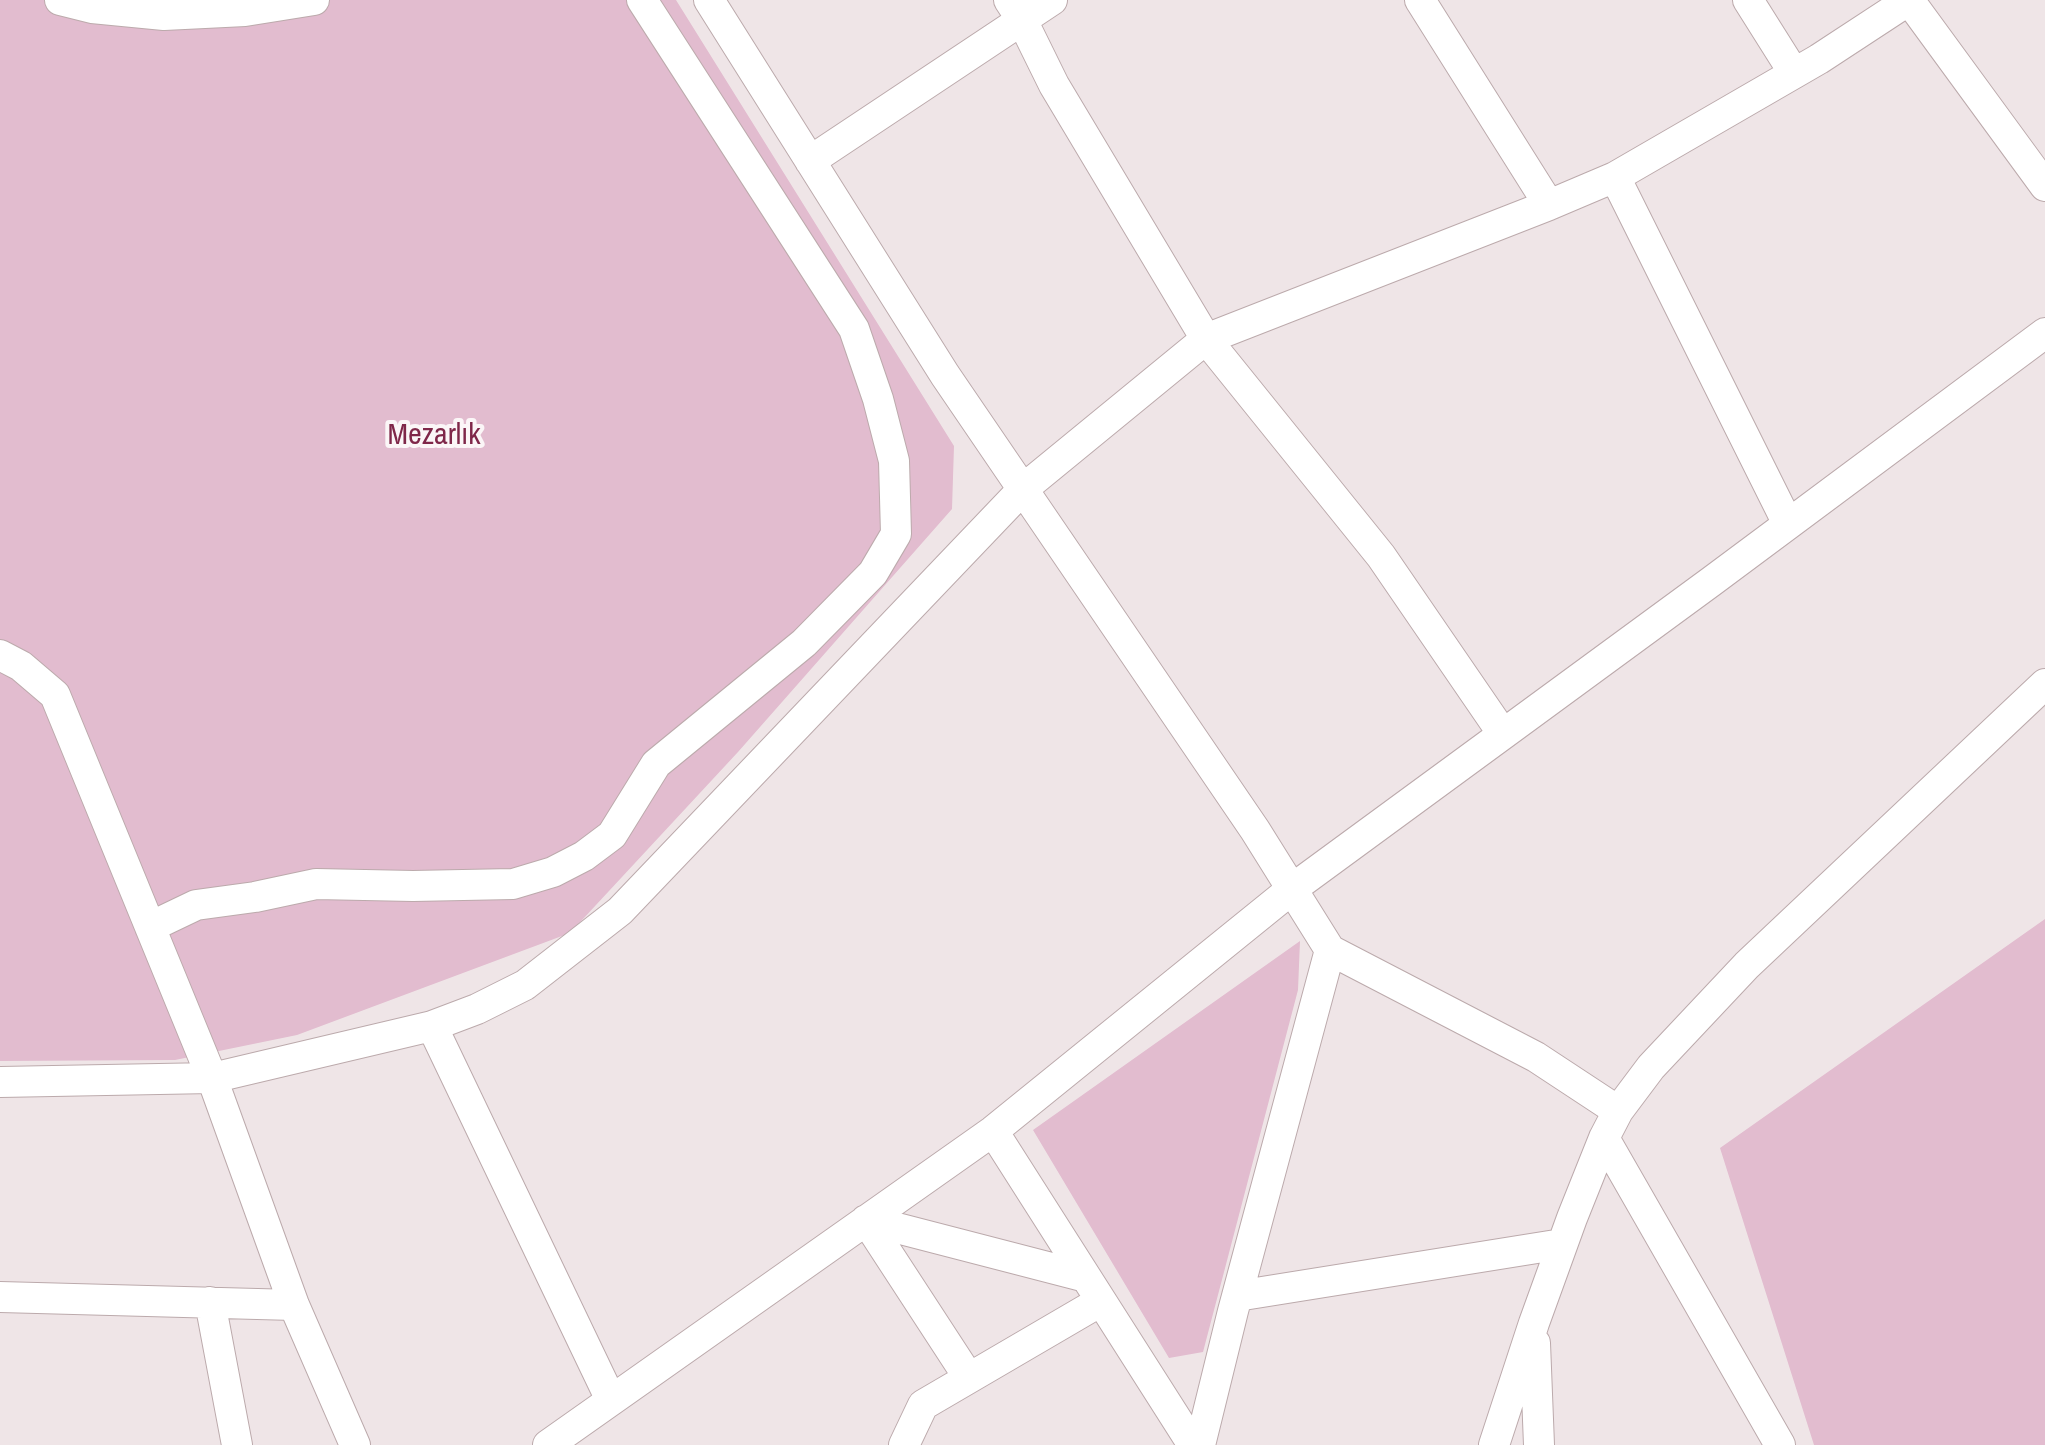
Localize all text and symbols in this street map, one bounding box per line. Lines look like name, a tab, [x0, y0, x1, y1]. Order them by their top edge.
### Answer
park label: Mezarlık	[388, 418, 480, 454]

